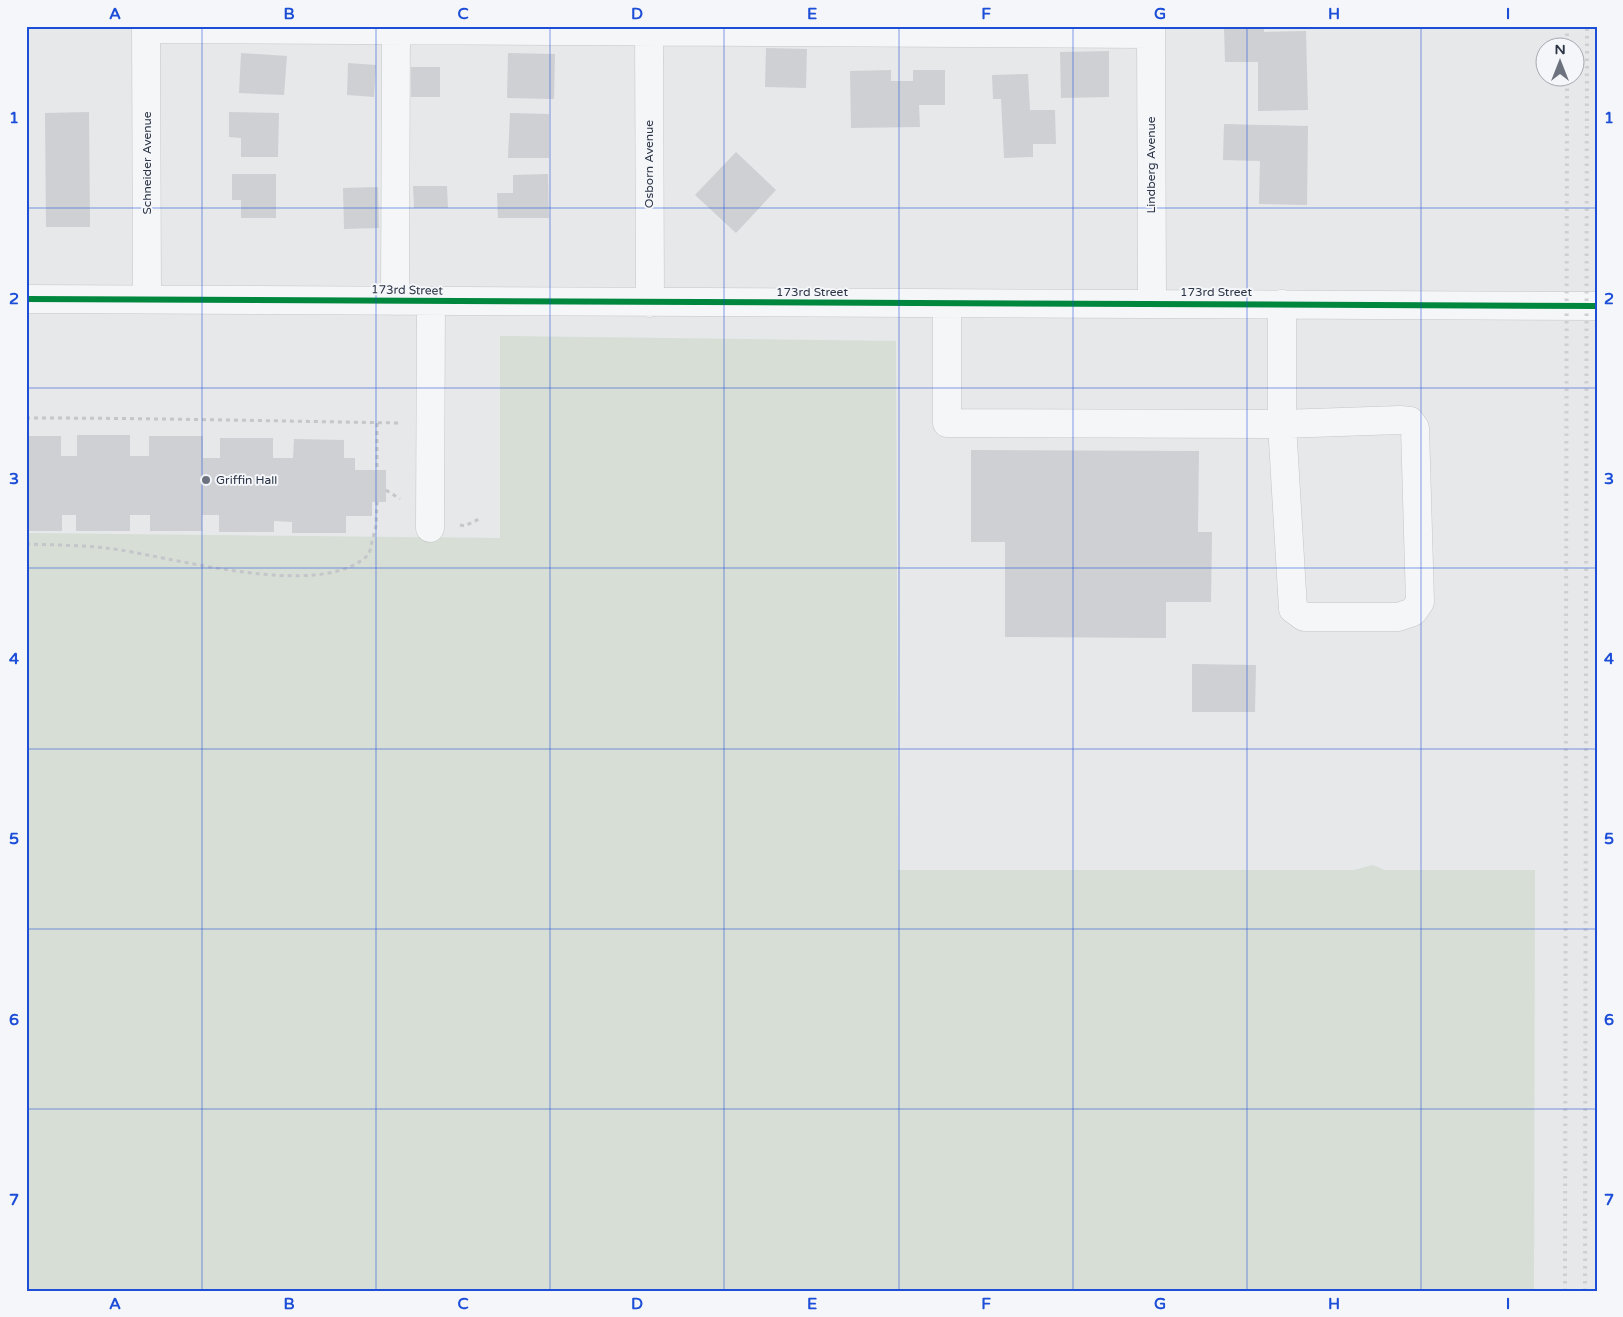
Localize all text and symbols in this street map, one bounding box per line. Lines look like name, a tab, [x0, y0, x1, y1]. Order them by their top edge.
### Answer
text: A	[109, 4, 121, 24]
text: B	[283, 4, 295, 24]
text: C	[457, 4, 469, 24]
text: D	[631, 4, 643, 24]
text: E	[807, 4, 817, 24]
text: F	[981, 4, 991, 24]
text: G	[1154, 4, 1166, 24]
text: H	[1328, 4, 1340, 24]
text: I	[1506, 4, 1510, 24]
north arrow	[1536, 38, 1586, 88]
text: N	[1554, 41, 1566, 58]
text: 1	[9, 108, 19, 128]
text: 1	[1604, 108, 1614, 128]
street label: Schneider Avenue	[140, 111, 154, 215]
street label: Lindberg Avenue	[1144, 116, 1158, 214]
street label: Osborn Avenue	[642, 120, 656, 208]
street label: 173rd Street	[371, 282, 444, 298]
street label: 173rd Street	[776, 285, 848, 299]
street label: 173rd Street	[1180, 285, 1252, 299]
text: 2	[9, 289, 19, 309]
text: 2	[1604, 289, 1614, 309]
text: 3	[9, 469, 19, 489]
text: 3	[1604, 469, 1614, 489]
place label: Griffin Hall	[216, 473, 277, 487]
marker: Griffin Hall	[200, 474, 212, 486]
text: 4	[9, 649, 19, 669]
text: 4	[1604, 649, 1614, 669]
text: 5	[9, 829, 19, 849]
text: 5	[1604, 829, 1614, 849]
text: 6	[9, 1010, 19, 1030]
text: 6	[1604, 1010, 1614, 1030]
text: 7	[9, 1190, 19, 1210]
text: 7	[1604, 1190, 1614, 1210]
text: A	[109, 1294, 121, 1314]
text: B	[283, 1294, 295, 1314]
text: C	[457, 1294, 469, 1314]
text: D	[631, 1294, 643, 1314]
text: E	[807, 1294, 817, 1314]
text: F	[981, 1294, 991, 1314]
text: G	[1154, 1294, 1166, 1314]
text: H	[1328, 1294, 1340, 1314]
text: I	[1506, 1294, 1510, 1314]

